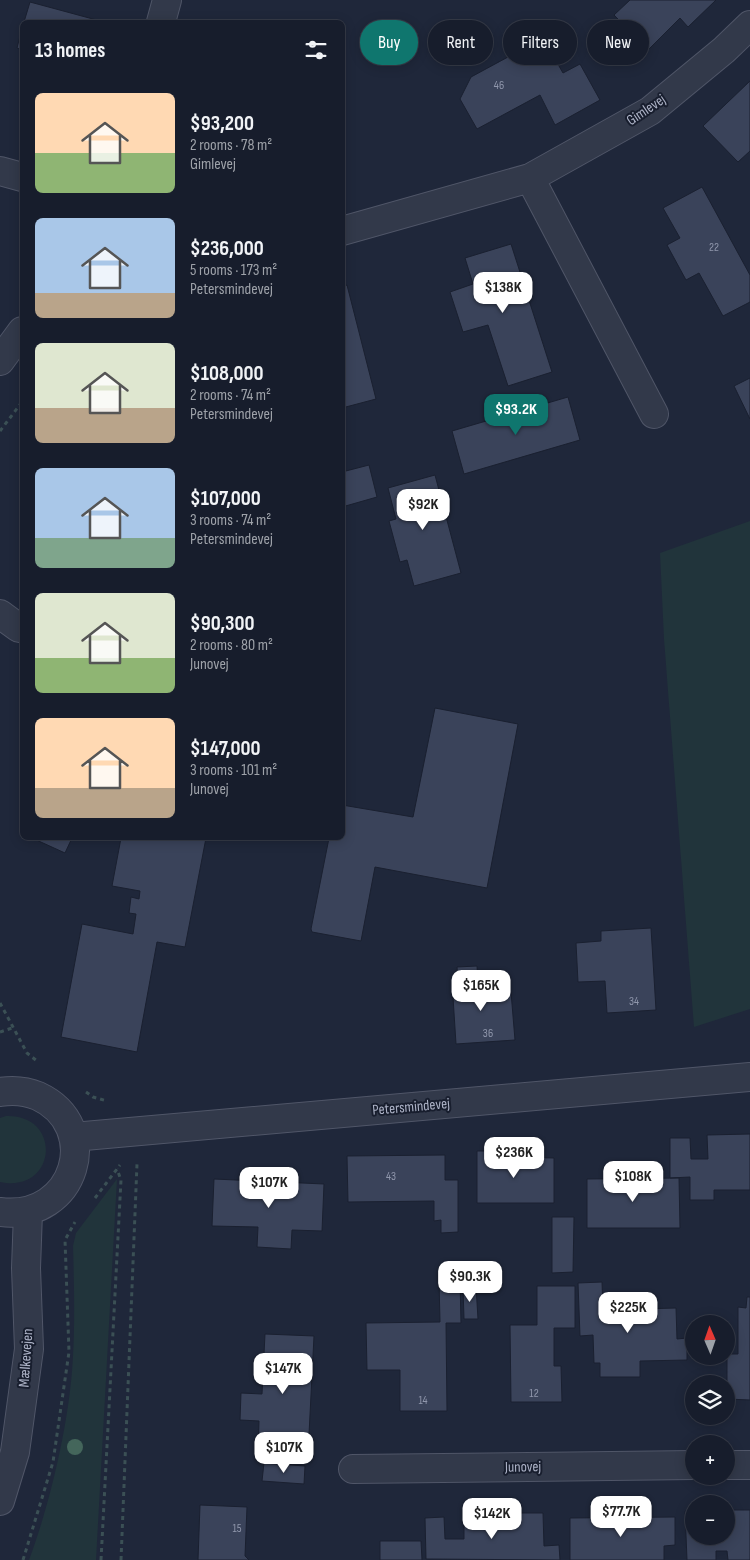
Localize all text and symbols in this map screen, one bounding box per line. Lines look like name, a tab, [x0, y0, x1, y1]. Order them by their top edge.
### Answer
chip: Buy	[360, 20, 418, 65]
chip: Rent	[428, 20, 493, 65]
chip: Filters	[503, 20, 577, 65]
chip: New	[587, 20, 649, 65]
icon: filters	[302, 36, 330, 64]
text: 13 homes	[35, 38, 105, 63]
house number: 46	[494, 78, 504, 93]
street label: Gimlevej	[623, 90, 669, 130]
text: $93,200	[190, 111, 254, 136]
icon: home	[75, 113, 135, 173]
text: 2 rooms · 78 m²	[190, 136, 272, 155]
text: Gimlevej	[190, 155, 236, 174]
text: $236,000	[190, 236, 264, 261]
icon: home	[75, 238, 135, 298]
house number: 22	[709, 240, 719, 255]
text: 5 rooms · 173 m²	[190, 261, 277, 280]
pin: $138K	[468, 272, 538, 314]
text: $138K	[484, 278, 522, 297]
text: Petersmindevej	[190, 280, 273, 299]
text: $108,000	[190, 361, 264, 386]
icon: home	[75, 363, 135, 423]
text: 2 rooms · 74 m²	[190, 386, 271, 405]
pin: $93.2K	[475, 394, 557, 436]
text: $93.2K	[495, 400, 537, 419]
text: Petersmindevej	[190, 405, 273, 424]
text: $107,000	[190, 486, 261, 511]
icon: home	[75, 488, 135, 548]
pin: $92K	[393, 488, 453, 531]
text: $92K	[408, 495, 438, 514]
text: 3 rooms · 74 m²	[190, 511, 271, 530]
text: Petersmindevej	[190, 530, 273, 549]
text: $90,300	[190, 611, 254, 636]
icon: home	[75, 613, 135, 673]
text: 2 rooms · 80 m²	[190, 636, 273, 655]
text: Junovej	[190, 655, 229, 674]
text: $147,000	[190, 736, 261, 761]
icon: home	[75, 738, 135, 798]
text: 3 rooms · 101 m²	[190, 761, 277, 780]
text: Junovej	[190, 780, 229, 799]
pin: $165K	[446, 970, 516, 1012]
text: $165K	[463, 976, 499, 995]
house number: 34	[629, 994, 639, 1009]
house number: 36	[483, 1026, 493, 1041]
street label: Petersmindevej	[371, 1094, 451, 1120]
pin: $236K	[479, 1136, 549, 1179]
text: $236K	[495, 1143, 533, 1162]
pin: $108K	[598, 1160, 668, 1203]
pin: $107K	[234, 1166, 304, 1209]
text: $108K	[614, 1167, 652, 1186]
house number: 43	[386, 1169, 396, 1184]
text: $107K	[250, 1173, 288, 1192]
pin: $90.3K	[429, 1260, 511, 1303]
text: $90.3K	[449, 1267, 491, 1286]
pin: $225K	[593, 1292, 663, 1334]
text: $225K	[609, 1298, 647, 1317]
north arrow	[685, 1315, 735, 1365]
map controls	[685, 1315, 735, 1545]
street label: Mælkevejen	[14, 1328, 38, 1388]
pin: $147K	[248, 1352, 318, 1395]
text: $147K	[265, 1359, 301, 1378]
button: layers	[685, 1375, 735, 1425]
house number: 12	[529, 1386, 539, 1401]
house number: 14	[418, 1393, 428, 1408]
pin: $107K	[249, 1432, 319, 1474]
button: +	[685, 1435, 735, 1485]
text: $107K	[265, 1438, 303, 1457]
street label: Junovej	[504, 1457, 542, 1477]
button: −	[685, 1495, 735, 1545]
pin: $77.7K	[580, 1496, 662, 1538]
pin: $142K	[457, 1498, 527, 1540]
text: $77.7K	[602, 1502, 640, 1521]
text: $142K	[474, 1504, 510, 1523]
house number: 15	[232, 1521, 242, 1536]

